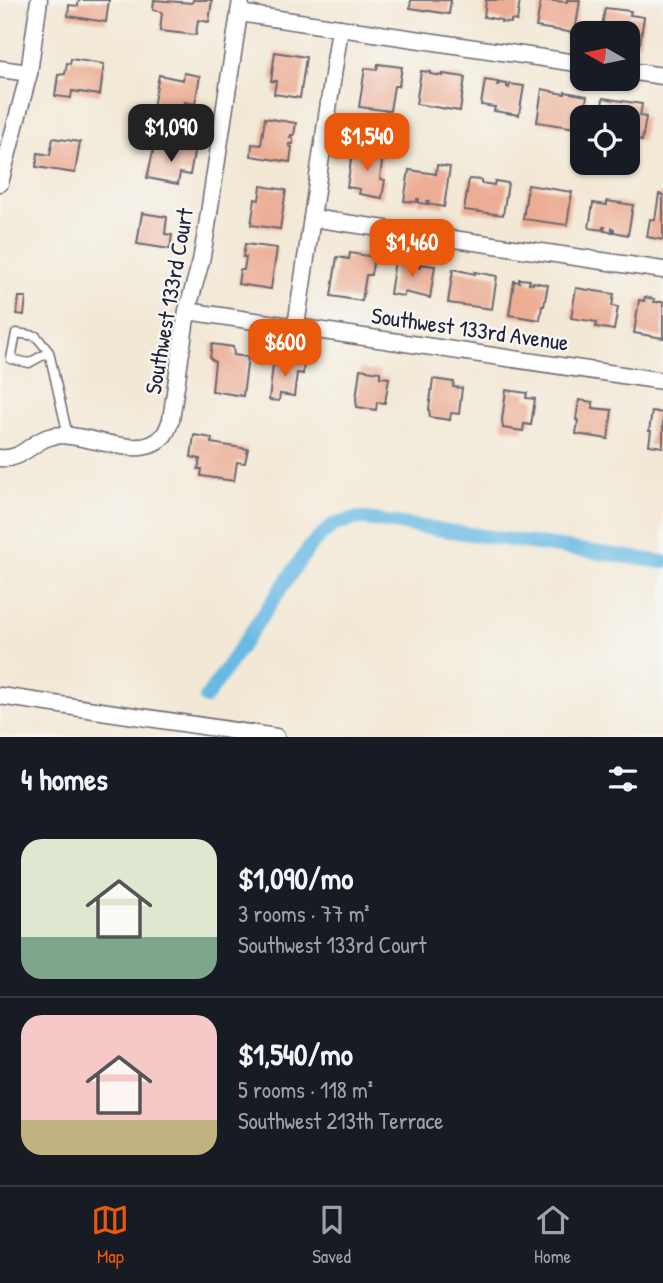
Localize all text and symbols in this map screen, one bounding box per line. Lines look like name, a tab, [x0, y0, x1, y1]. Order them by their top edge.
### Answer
north arrow	[570, 21, 640, 91]
map controls	[570, 21, 640, 175]
pin: $1,090	[114, 104, 228, 164]
button: locate	[570, 105, 640, 175]
text: $1,090	[144, 111, 198, 142]
pin: $1,540	[310, 114, 424, 173]
text: $1,540	[340, 120, 394, 151]
street label: Southwest 133rd Court	[137, 204, 200, 396]
pin: $1,460	[355, 219, 469, 279]
text: $1,460	[386, 226, 438, 257]
street label: Southwest 133rd Avenue	[369, 299, 571, 358]
pin: $600	[244, 320, 326, 379]
text: $600	[264, 326, 306, 357]
text: 4 homes	[21, 759, 108, 799]
icon: filters	[604, 760, 642, 798]
text: $1,090/mo	[238, 858, 353, 898]
icon: home	[77, 867, 161, 951]
text: 3 rooms · 77 m²	[238, 898, 370, 929]
text: Southwest 133rd Court	[238, 929, 426, 960]
text: $1,540/mo	[238, 1034, 353, 1074]
icon: home	[77, 1043, 161, 1127]
text: 5 rooms · 118 m²	[238, 1074, 373, 1105]
text: Southwest 213th Terrace	[238, 1105, 443, 1136]
tab: Map	[91, 1201, 129, 1269]
tab: Saved	[312, 1201, 351, 1269]
tab: Home	[534, 1201, 572, 1269]

